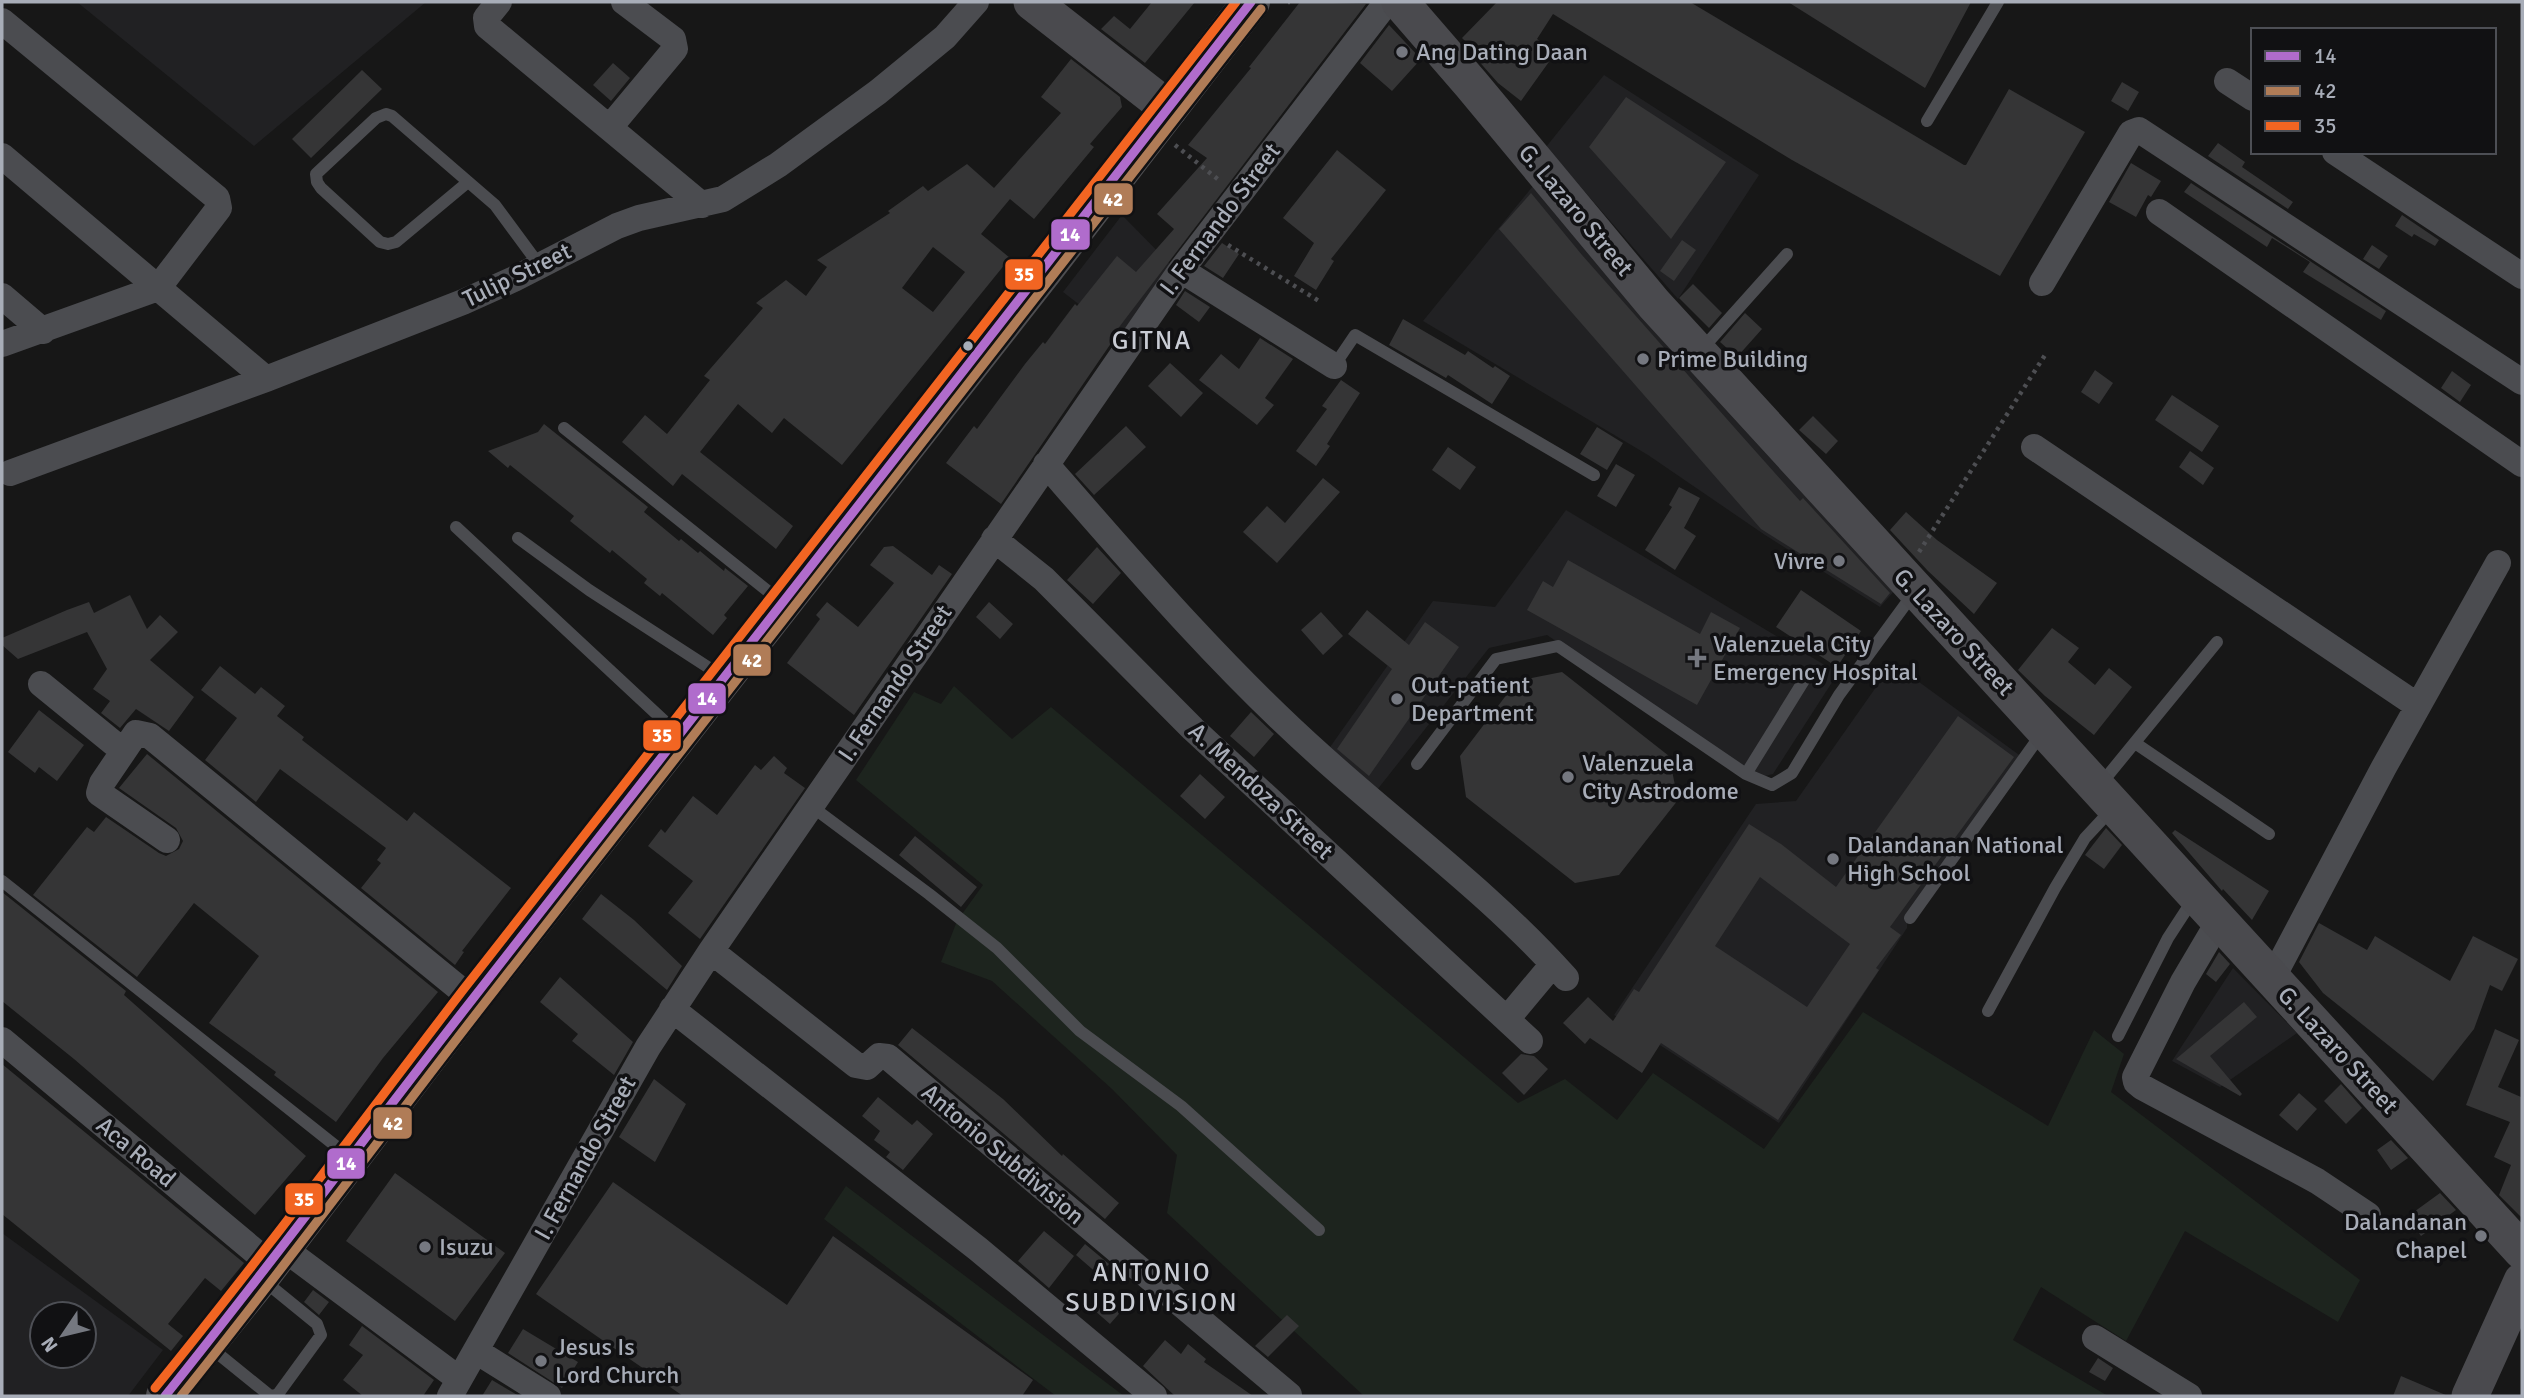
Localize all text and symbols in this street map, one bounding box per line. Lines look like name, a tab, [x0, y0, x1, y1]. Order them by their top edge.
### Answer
legend	[2251, 28, 2496, 154]
place label: Ang Dating Daan	[1416, 37, 1588, 67]
text: 14	[2314, 43, 2337, 69]
marker: Ang Dating Daan	[1394, 44, 1410, 60]
text: 42	[2314, 78, 2337, 104]
text: 35	[2314, 113, 2337, 139]
street label: I. Fernando Street	[1153, 137, 1287, 301]
street label: G. Lazaro Street	[1512, 138, 1640, 282]
line badge: 42	[1093, 182, 1134, 216]
text: 42	[1103, 188, 1123, 212]
line badge: 14	[1050, 218, 1091, 251]
text: 14	[1060, 223, 1080, 247]
street label: Tulip Street	[458, 236, 576, 314]
line badge: 35	[1004, 258, 1044, 291]
text: 35	[1014, 263, 1034, 287]
district label: GITNA	[1112, 325, 1192, 357]
unlabelled marker	[961, 339, 975, 353]
place label: Prime Building	[1657, 344, 1808, 374]
marker: Prime Building	[1635, 351, 1651, 367]
place label: Vivre	[1774, 546, 1825, 576]
marker: Vivre	[1831, 553, 1847, 569]
street label: G. Lazaro Street	[1887, 562, 2021, 702]
street label: I. Fernando Street	[831, 599, 959, 767]
place label: Valenzuela City Emergency Hospital	[1713, 629, 1918, 687]
line badge: 42	[732, 643, 772, 677]
marker: Valenzuela City Emergency Hospital	[1687, 648, 1707, 668]
text: 42	[742, 649, 762, 673]
place label: Out-patient Department	[1411, 670, 1534, 728]
line badge: 14	[687, 682, 727, 715]
text: 14	[697, 687, 717, 711]
marker: Out-patient Department	[1389, 691, 1405, 707]
street label: A. Mendoza Street	[1182, 716, 1340, 866]
line badge: 35	[642, 719, 682, 752]
text: 35	[652, 724, 672, 748]
place label: Valenzuela City Astrodome	[1582, 748, 1739, 806]
marker: Valenzuela City Astrodome	[1560, 769, 1576, 785]
place label: Dalandanan National High School	[1847, 830, 2063, 888]
marker: Dalandanan National High School	[1825, 851, 1841, 867]
street label: G. Lazaro Street	[2271, 980, 2405, 1120]
street label: I. Fernando Street	[528, 1071, 642, 1245]
street label: Antonio Subdivision	[915, 1077, 1091, 1231]
line badge: 42	[372, 1106, 413, 1140]
street label: Aca Road	[90, 1110, 182, 1194]
text: 42	[383, 1112, 403, 1136]
line badge: 14	[326, 1147, 366, 1180]
text: 14	[336, 1152, 356, 1176]
line badge: 35	[284, 1182, 324, 1216]
text: 35	[294, 1188, 314, 1212]
place label: Dalandanan Chapel	[2344, 1207, 2467, 1265]
marker: Dalandanan Chapel	[2473, 1228, 2489, 1244]
place label: Isuzu	[439, 1232, 494, 1262]
marker: Isuzu	[417, 1239, 433, 1255]
district label: ANTONIO SUBDIVISION	[1065, 1257, 1239, 1319]
north arrow	[28, 1300, 98, 1370]
text: N	[36, 1332, 64, 1356]
place label: Jesus Is Lord Church	[555, 1332, 679, 1390]
marker: Jesus Is Lord Church	[533, 1353, 549, 1369]

